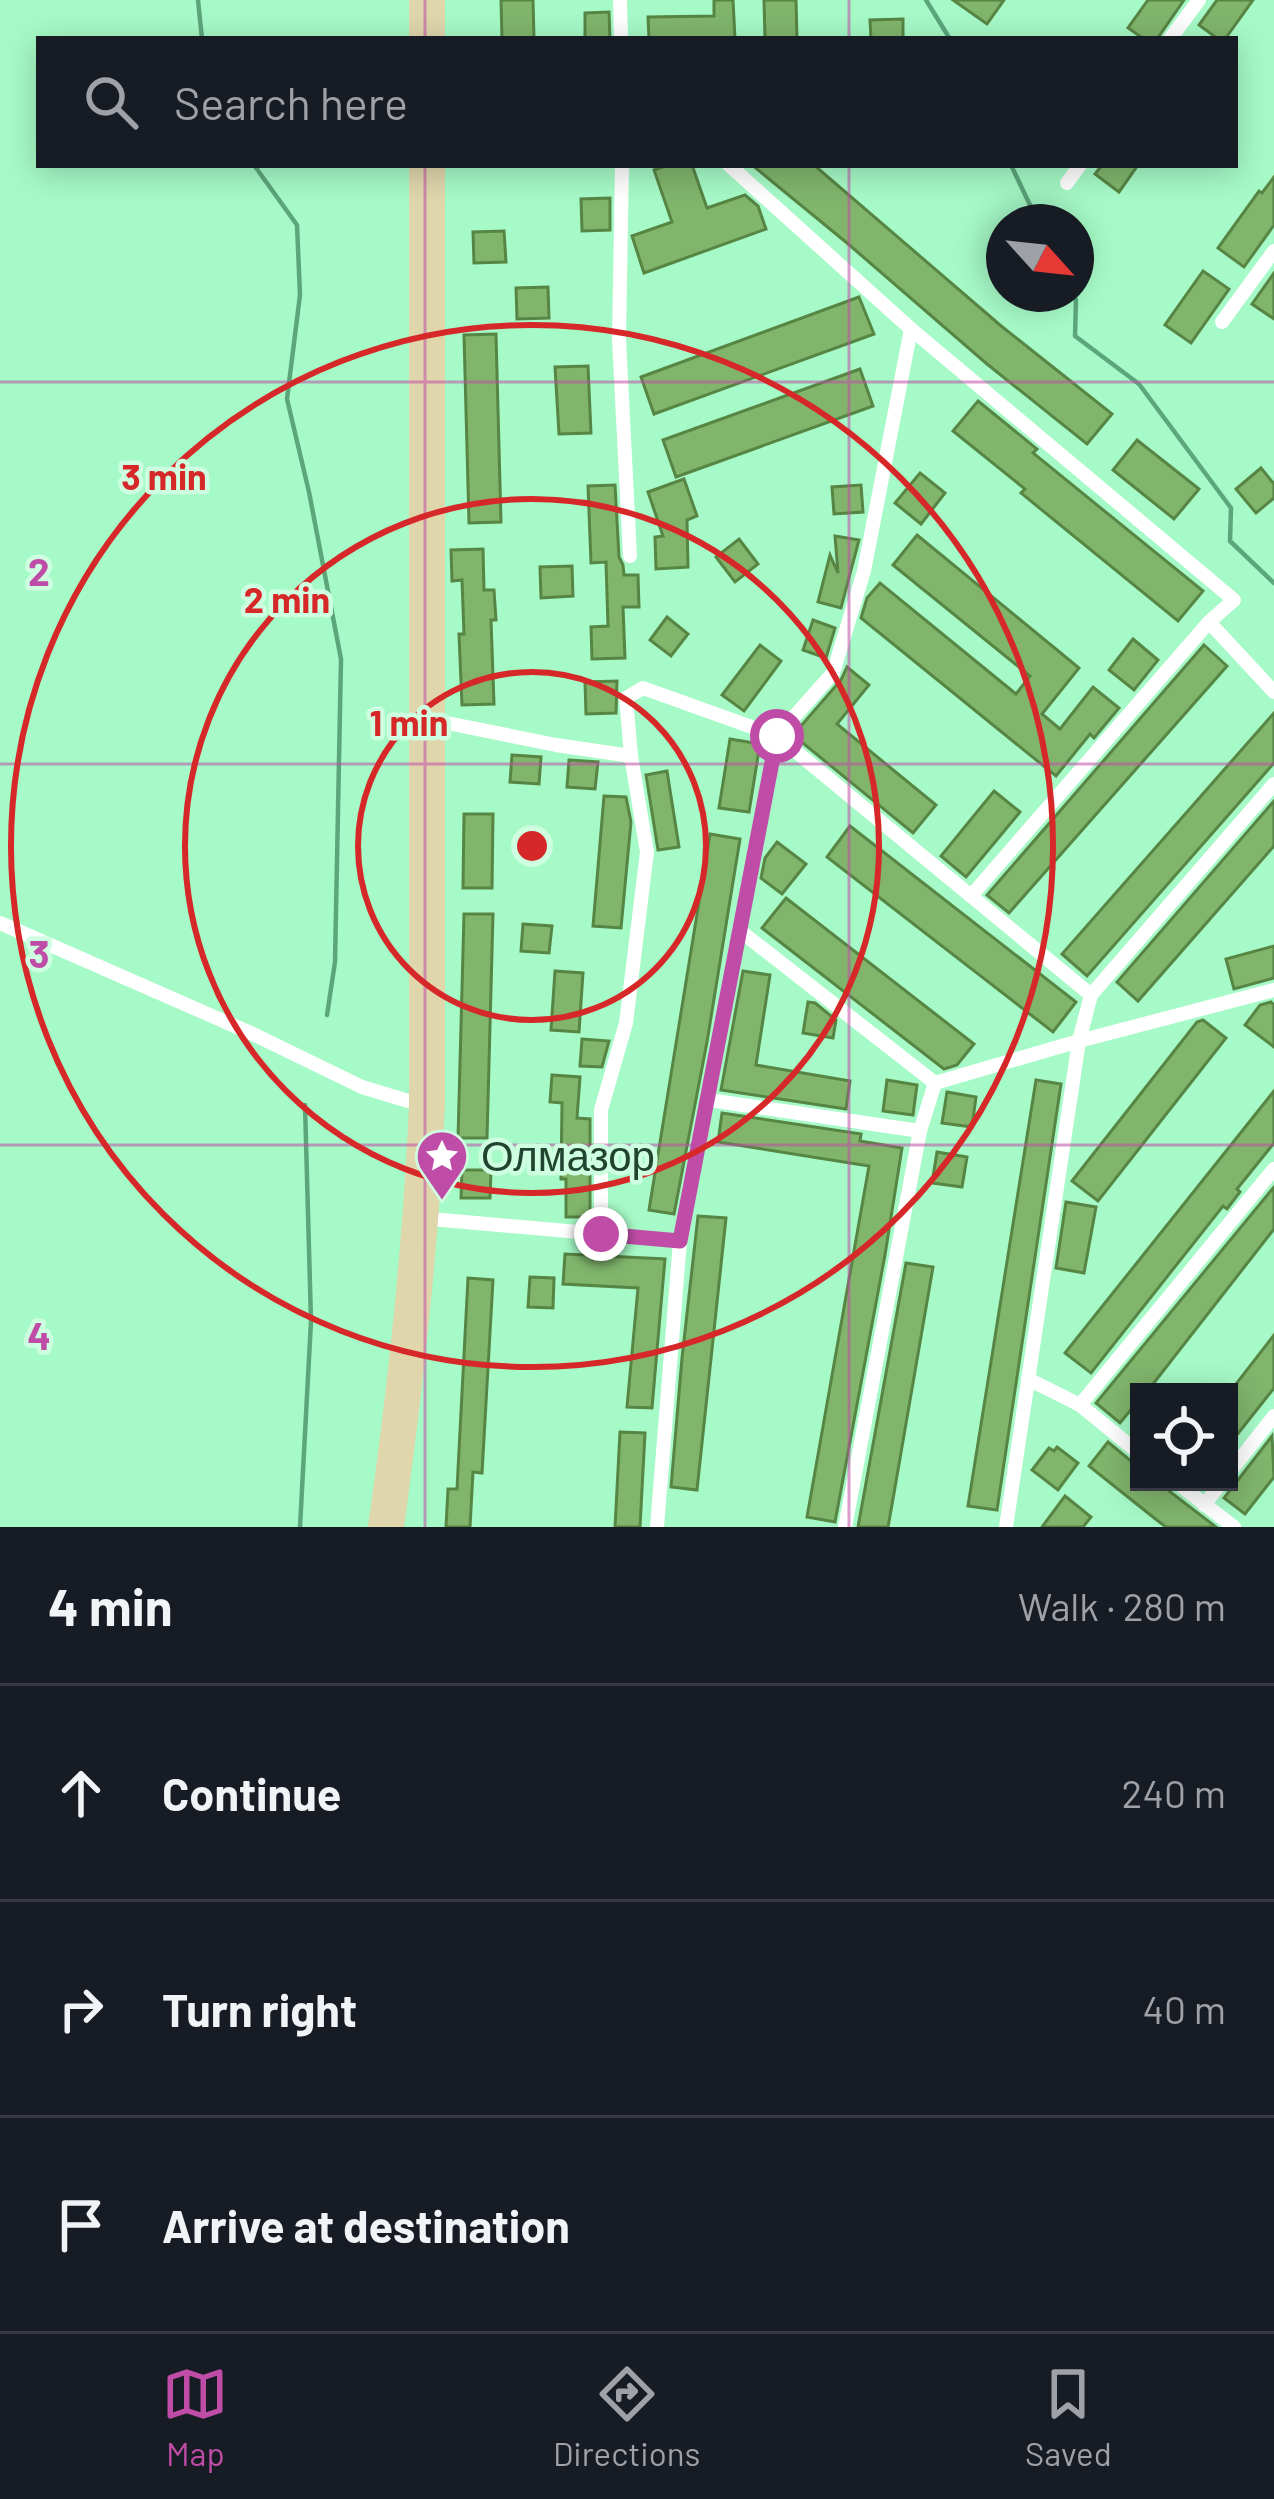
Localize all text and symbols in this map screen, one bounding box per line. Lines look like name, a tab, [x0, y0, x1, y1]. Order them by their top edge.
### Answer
search box	[36, 36, 1238, 168]
icon: search	[78, 69, 144, 135]
text: Search here	[174, 75, 408, 129]
north arrow	[986, 204, 1094, 312]
text: 3 min	[121, 454, 207, 497]
text: 2	[28, 547, 50, 594]
text: 2 min	[244, 577, 330, 620]
text: 1 min	[370, 700, 448, 743]
route start	[750, 709, 804, 763]
centre of rings	[511, 825, 553, 867]
text: 3	[28, 929, 50, 976]
place icon: Олмазор	[414, 1128, 470, 1202]
place label: Олмазор	[481, 1129, 655, 1180]
route end	[574, 1207, 628, 1261]
text: 4	[27, 1311, 51, 1358]
map controls	[1130, 1383, 1238, 1491]
button: locate	[1130, 1383, 1238, 1491]
text: 4 min	[48, 1575, 173, 1636]
text: Walk · 280 m	[1018, 1582, 1226, 1629]
icon: ahead	[48, 1760, 114, 1826]
text: Continue	[162, 1766, 341, 1820]
text: 240 m	[1122, 1769, 1226, 1816]
icon: right	[48, 1976, 114, 2042]
text: Turn right	[162, 1982, 357, 2036]
text: 40 m	[1142, 1985, 1226, 2032]
icon: arrive	[48, 2192, 114, 2258]
text: Arrive at destination	[162, 2198, 570, 2252]
tab: Map	[162, 2361, 228, 2473]
tab: Directions	[553, 2361, 700, 2473]
tab: Saved	[1025, 2361, 1112, 2473]

